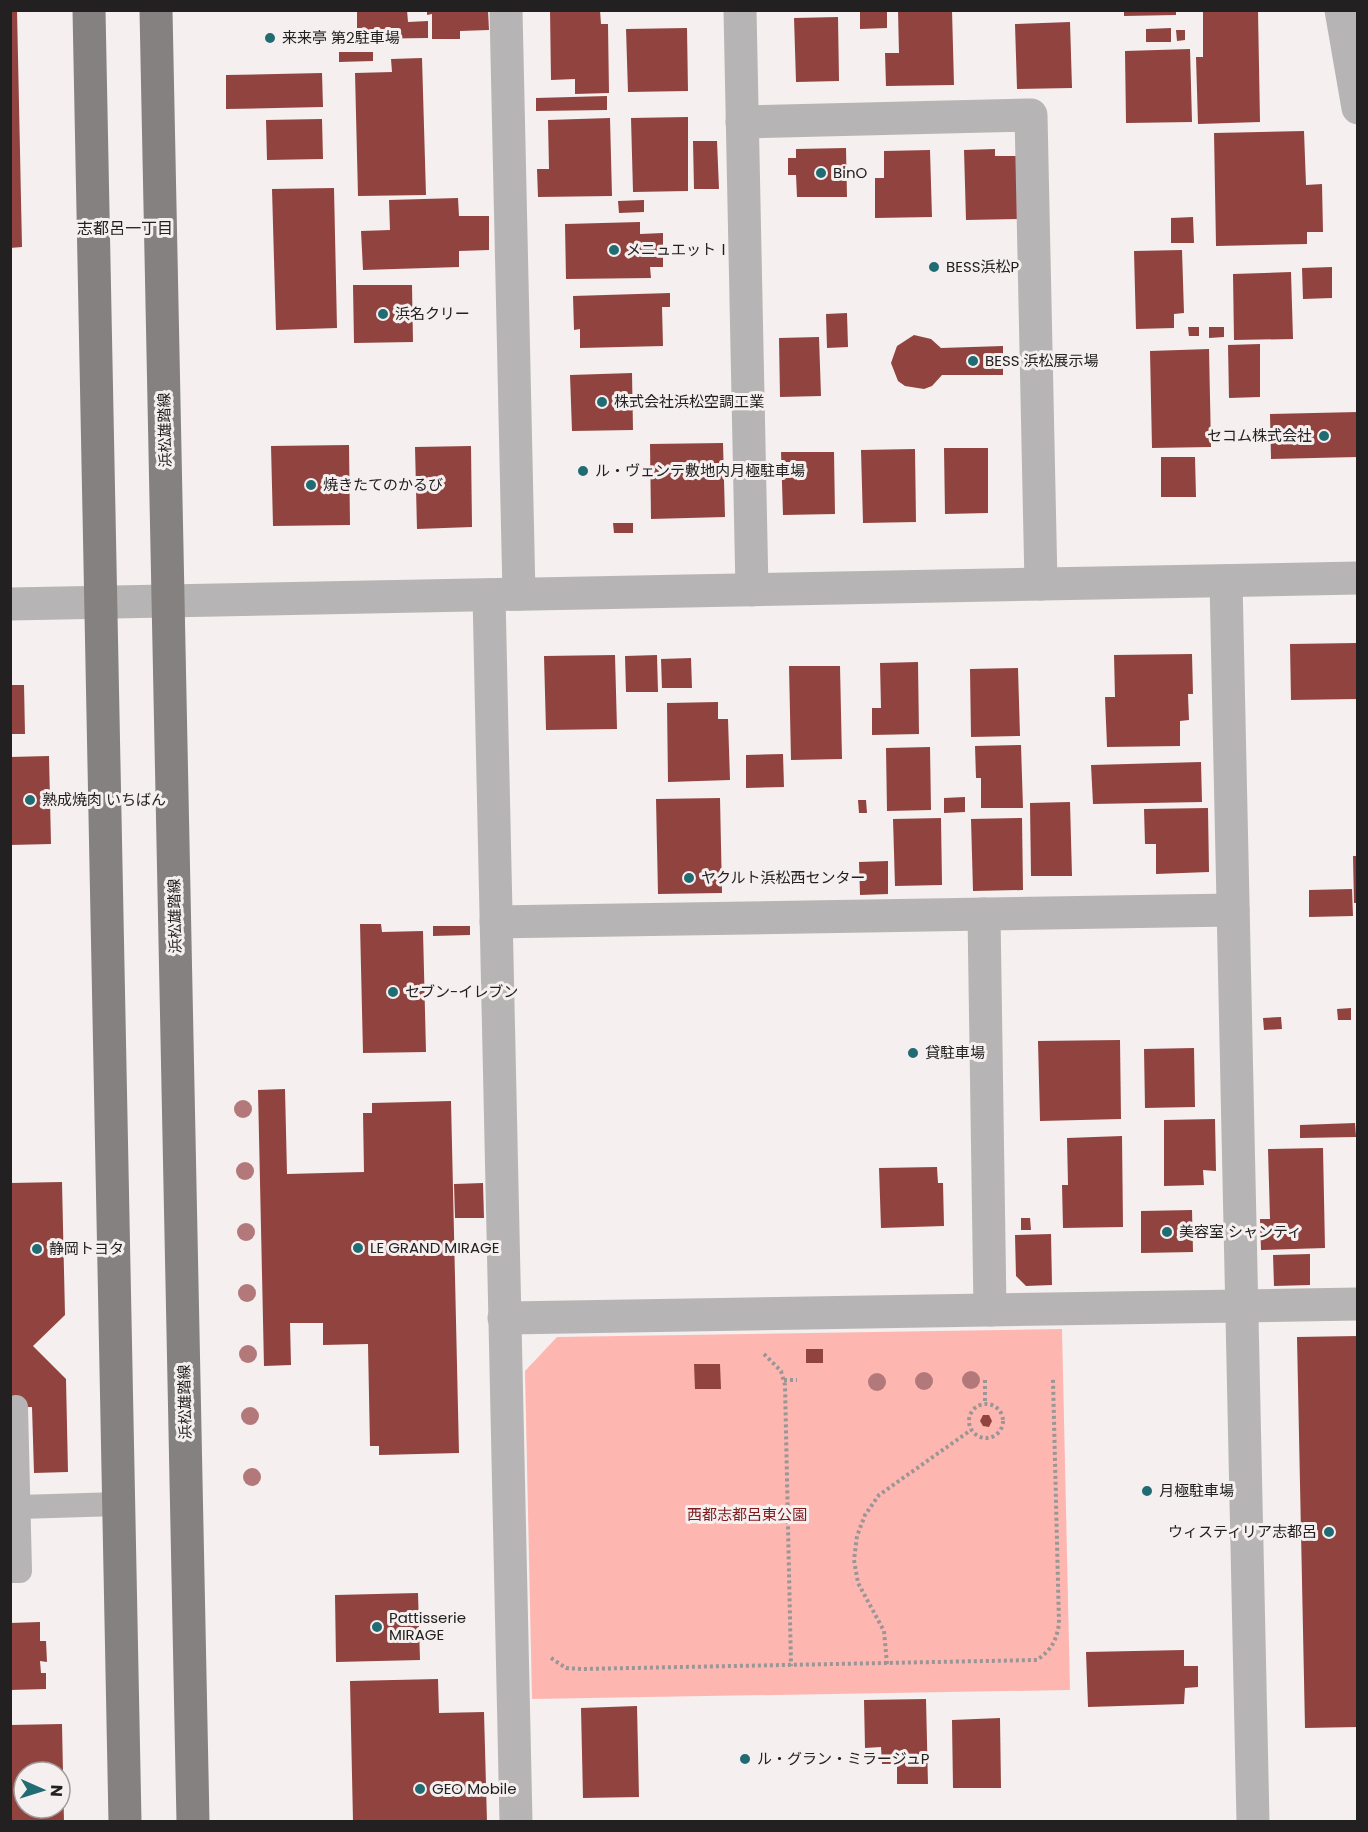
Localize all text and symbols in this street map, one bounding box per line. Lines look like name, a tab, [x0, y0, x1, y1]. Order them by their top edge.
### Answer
place label: 来来亭 第2駐車場	[282, 27, 400, 48]
marker: 来来亭 第2駐車場	[263, 31, 277, 45]
place label: BinO	[833, 162, 867, 183]
marker: BinO	[814, 166, 828, 180]
district label: 志都呂一丁目	[77, 217, 173, 240]
place label: メニュエットⅠ	[626, 239, 731, 260]
marker: メニュエットⅠ	[607, 243, 621, 257]
place label: BESS浜松P	[946, 256, 1020, 277]
marker: BESS浜松P	[927, 260, 941, 274]
place label: 浜名クリー	[395, 303, 470, 324]
marker: 浜名クリー	[376, 307, 390, 321]
place label: BESS 浜松展示場	[985, 350, 1099, 371]
marker: BESS 浜松展示場	[966, 354, 980, 368]
place label: 株式会社浜松空調工業	[614, 391, 764, 412]
street label: 浜松雄踏線	[153, 392, 176, 468]
marker: 株式会社浜松空調工業	[595, 395, 609, 409]
place label: セコム株式会社	[1207, 425, 1312, 446]
marker: セコム株式会社	[1317, 429, 1331, 443]
place label: ル・ヴェンテ敷地内月極駐車場	[595, 460, 805, 481]
marker: ル・ヴェンテ敷地内月極駐車場	[576, 464, 590, 478]
place label: 焼きたてのかるび	[323, 474, 443, 495]
marker: 焼きたてのかるび	[304, 478, 318, 492]
place label: 熟成焼肉 いちばん	[42, 789, 166, 810]
marker: 熟成焼肉 いちばん	[23, 793, 37, 807]
place label: ヤクルト浜松西センター	[701, 867, 866, 888]
marker: ヤクルト浜松西センター	[682, 871, 696, 885]
street label: 浜松雄踏線	[163, 878, 186, 954]
place label: セブン-イレブン	[405, 981, 518, 1002]
marker: セブン-イレブン	[386, 985, 400, 999]
place label: 貸駐車場	[925, 1042, 985, 1063]
marker: 貸駐車場	[906, 1046, 920, 1060]
place label: 美容室 シャンティ	[1179, 1221, 1302, 1242]
marker: 美容室 シャンティ	[1160, 1225, 1174, 1239]
place label: LE GRAND MIRAGE	[370, 1237, 499, 1258]
place label: 静岡トヨタ	[49, 1238, 124, 1259]
marker: LE GRAND MIRAGE	[351, 1241, 365, 1255]
marker: 静岡トヨタ	[30, 1242, 44, 1256]
street label: 浜松雄踏線	[173, 1364, 196, 1440]
place label: 月極駐車場	[1159, 1480, 1234, 1501]
marker: 月極駐車場	[1140, 1484, 1154, 1498]
park label: 西都志都呂東公園	[687, 1504, 807, 1525]
place label: ウィスティリア志都呂	[1168, 1521, 1317, 1542]
marker: ウィスティリア志都呂	[1322, 1525, 1336, 1539]
place label: Pattisserie MIRAGE	[389, 1607, 466, 1645]
marker: Pattisserie MIRAGE	[370, 1620, 384, 1634]
place label: ル・グラン・ミラージュP	[757, 1748, 930, 1769]
marker: ル・グラン・ミラージュP	[738, 1752, 752, 1766]
north arrow	[12, 1760, 72, 1820]
place label: GEO Mobile	[432, 1778, 517, 1799]
marker: GEO Mobile	[413, 1782, 427, 1796]
text: N	[45, 1784, 68, 1797]

